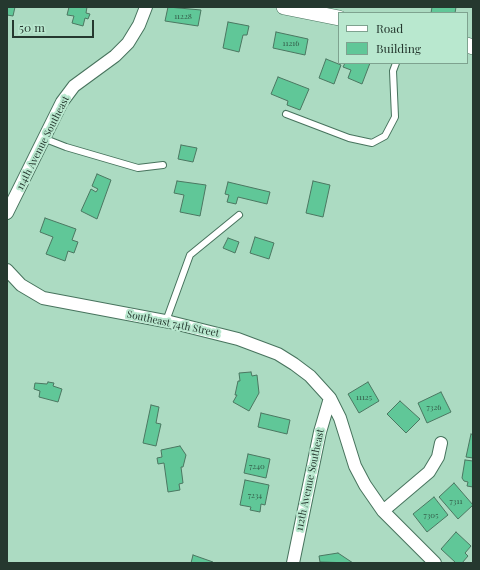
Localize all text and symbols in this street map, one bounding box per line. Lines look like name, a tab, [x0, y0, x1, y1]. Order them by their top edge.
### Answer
house number: 11228	[174, 11, 192, 21]
scale bar	[14, 12, 96, 38]
legend	[338, 12, 468, 64]
text: 50 m	[19, 19, 45, 35]
text: Road	[376, 20, 403, 36]
house number: 11216	[283, 38, 299, 48]
text: Building	[376, 40, 421, 56]
street label: 114th Avenue Southeast	[14, 94, 72, 192]
street label: Southeast 74th Street	[126, 308, 220, 340]
house number: 11125	[356, 392, 372, 402]
house number: 7326	[427, 402, 441, 412]
street label: 112th Avenue Southeast	[293, 428, 327, 532]
house number: 7240	[249, 461, 265, 471]
house number: 7234	[248, 490, 262, 500]
house number: 7311	[450, 496, 462, 506]
house number: 7305	[424, 510, 438, 520]

